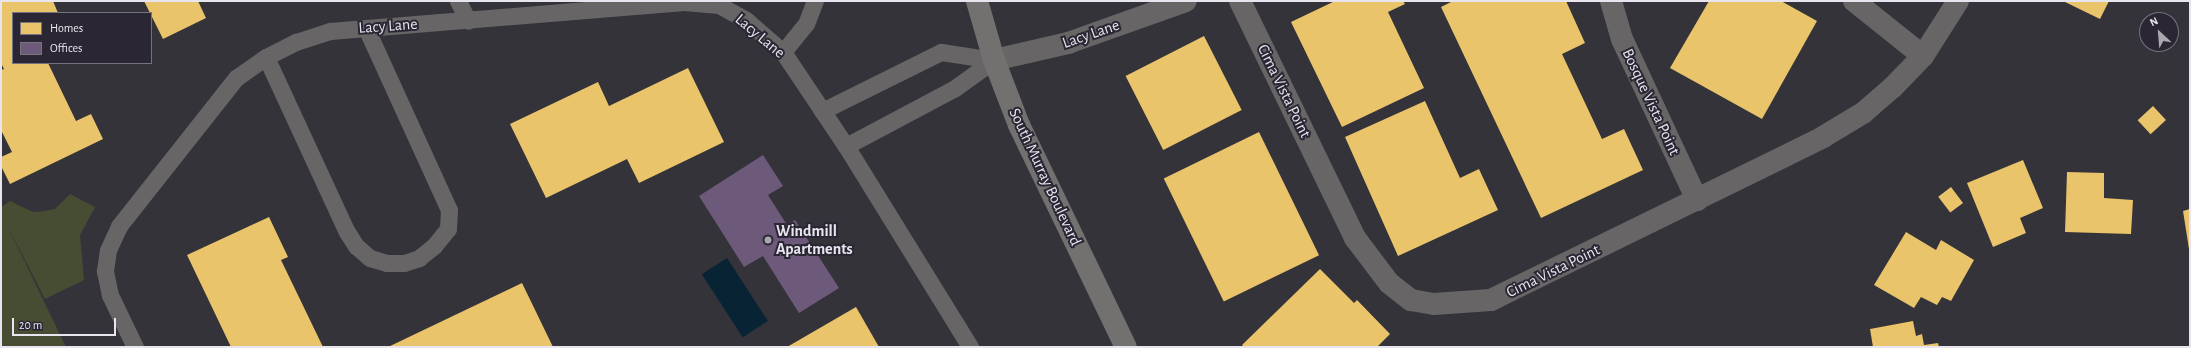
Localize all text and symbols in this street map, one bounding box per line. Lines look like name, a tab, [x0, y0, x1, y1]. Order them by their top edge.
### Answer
street label: Lacy Lane	[731, 10, 789, 62]
legend	[12, 12, 152, 64]
north arrow	[2139, 12, 2179, 52]
street label: Lacy Lane	[358, 14, 418, 38]
street label: Lacy Lane	[1060, 15, 1122, 53]
text: N	[2148, 15, 2160, 28]
text: Homes	[50, 22, 83, 34]
street label: Cima Vista Point	[1253, 41, 1315, 141]
text: Offices	[50, 42, 83, 54]
street label: Bosque Vista Point	[1618, 46, 1684, 158]
street label: South Murray Boulevard	[1005, 105, 1085, 249]
place label: Windmill Apartments	[776, 221, 853, 259]
marker: Windmill Apartments	[763, 235, 773, 245]
street label: Cima Vista Point	[1503, 240, 1603, 302]
scale bar	[14, 310, 118, 336]
text: 20 m	[19, 319, 42, 331]

